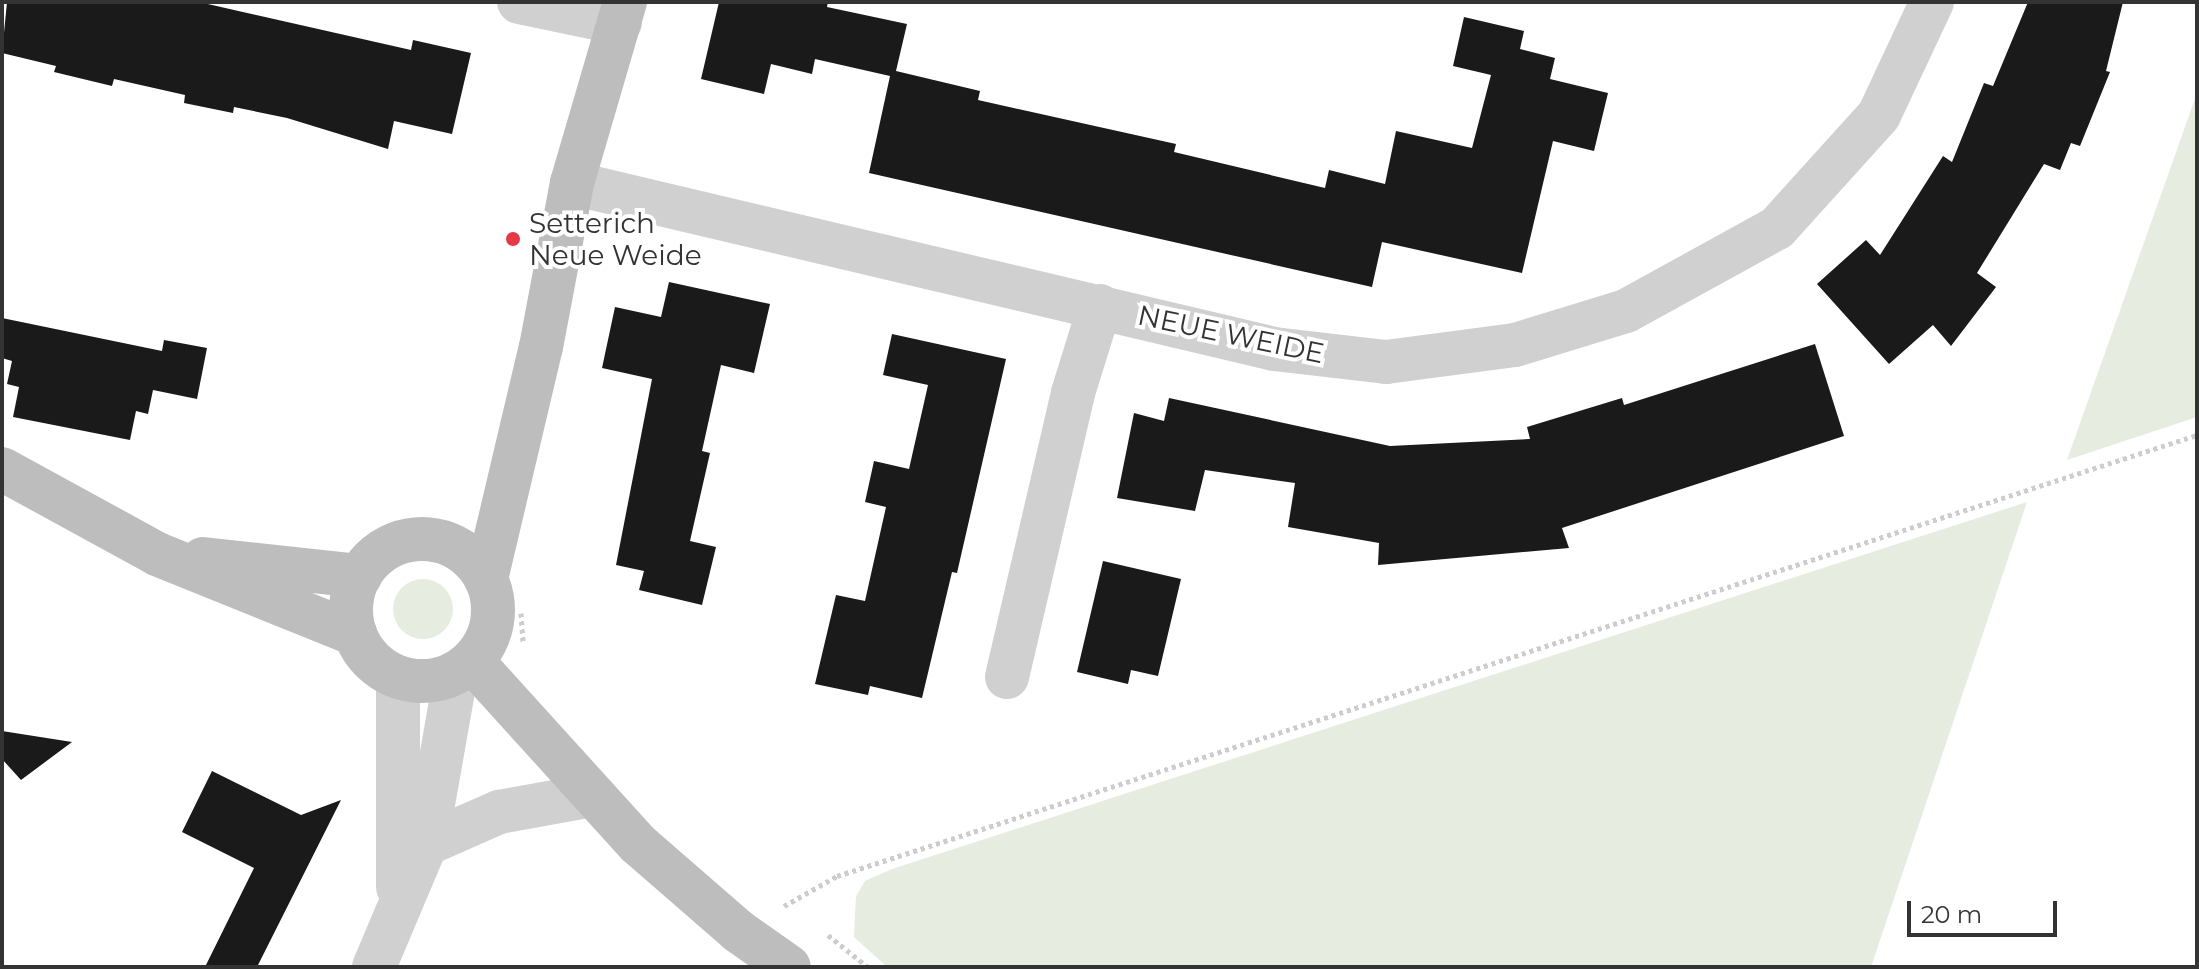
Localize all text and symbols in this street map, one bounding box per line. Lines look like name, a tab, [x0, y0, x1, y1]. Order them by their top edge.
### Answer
place label: Setterich Neue Weide	[529, 206, 702, 272]
marker: Setterich Neue Weide	[504, 230, 522, 248]
street label: NEUE WEIDE	[1135, 298, 1327, 370]
scale bar	[1911, 885, 2061, 935]
text: 20 m	[1921, 900, 1982, 929]

